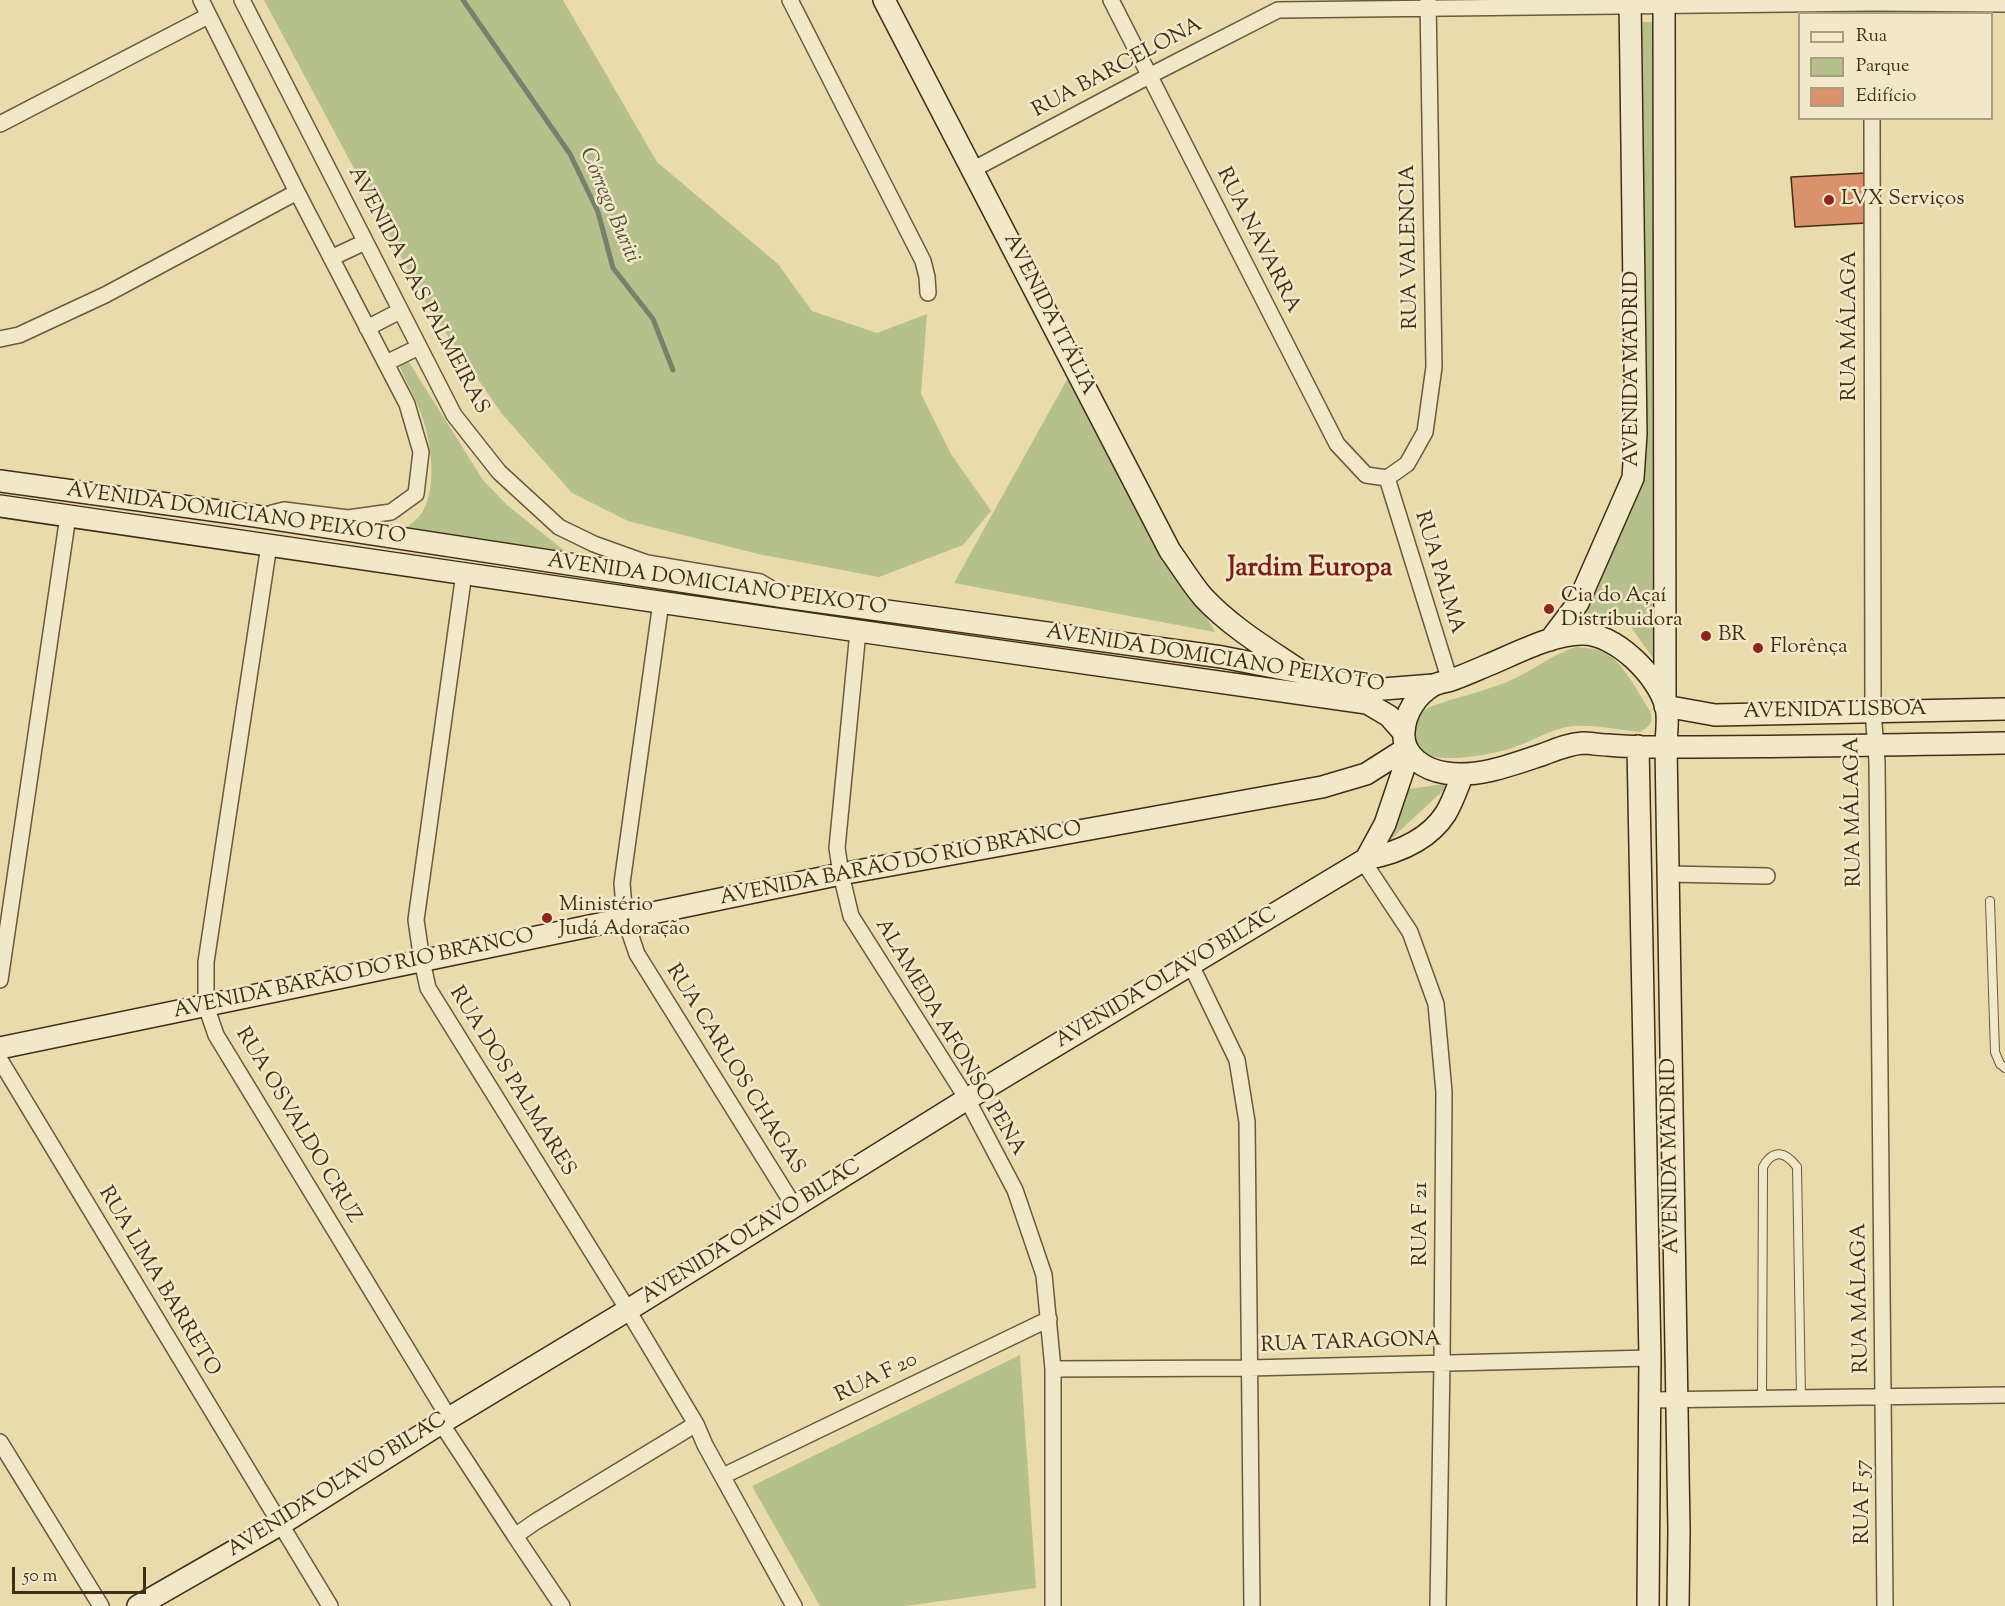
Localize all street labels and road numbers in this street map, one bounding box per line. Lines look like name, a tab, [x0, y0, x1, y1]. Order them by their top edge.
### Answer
street label: RUA BARCELONA	[1029, 14, 1207, 124]
street label: AVENIDA DAS PALMEIRAS	[341, 163, 493, 419]
street label: RUA NAVARRA	[1209, 164, 1305, 318]
street label: RUA VALENCIA	[1397, 164, 1425, 330]
street label: AVENIDA ITÁLIA	[996, 230, 1100, 400]
street label: RUA MÁLAGA	[1838, 251, 1864, 401]
street label: AVENIDA MADRID	[1620, 271, 1646, 467]
street label: AVENIDA DOMICIANO PEIXOTO	[65, 479, 407, 551]
street label: RUA PALMA	[1407, 508, 1469, 638]
street label: AVENIDA DOMICIANO PEIXOTO	[546, 550, 888, 622]
street label: AVENIDA DOMICIANO PEIXOTO	[1044, 621, 1386, 699]
street label: AVENIDA LISBOA	[1743, 698, 1927, 726]
street label: RUA MÁLAGA	[1841, 737, 1869, 887]
street label: AVENIDA BARÃO DO RIO BRANCO	[718, 818, 1084, 912]
street label: AVENIDA OLAVO BILAC	[1052, 903, 1282, 1055]
street label: ALAMEDA AFONSO PENA	[868, 915, 1030, 1161]
street label: AVENIDA BARÃO DO RIO BRANCO	[171, 924, 537, 1026]
street label: RUA CARLOS CHAGAS	[659, 960, 809, 1180]
street label: RUA DOS PALMARES	[442, 982, 580, 1182]
street label: RUA OSVALDO CRUZ	[229, 1024, 365, 1228]
street label: AVENIDA MADRID	[1658, 1058, 1686, 1254]
street label: AVENIDA OLAVO BILAC	[638, 1155, 866, 1311]
street label: RUA F 21	[1409, 1182, 1435, 1266]
street label: RUA LIMA BARRETO	[91, 1183, 225, 1381]
street label: RUA MÁLAGA	[1848, 1223, 1876, 1373]
street label: RUA TARAGONA	[1260, 1328, 1442, 1360]
street label: RUA F 20	[832, 1348, 922, 1410]
street label: AVENIDA OLAVO BILAC	[224, 1408, 452, 1564]
street label: RUA F 57	[1851, 1459, 1877, 1545]

